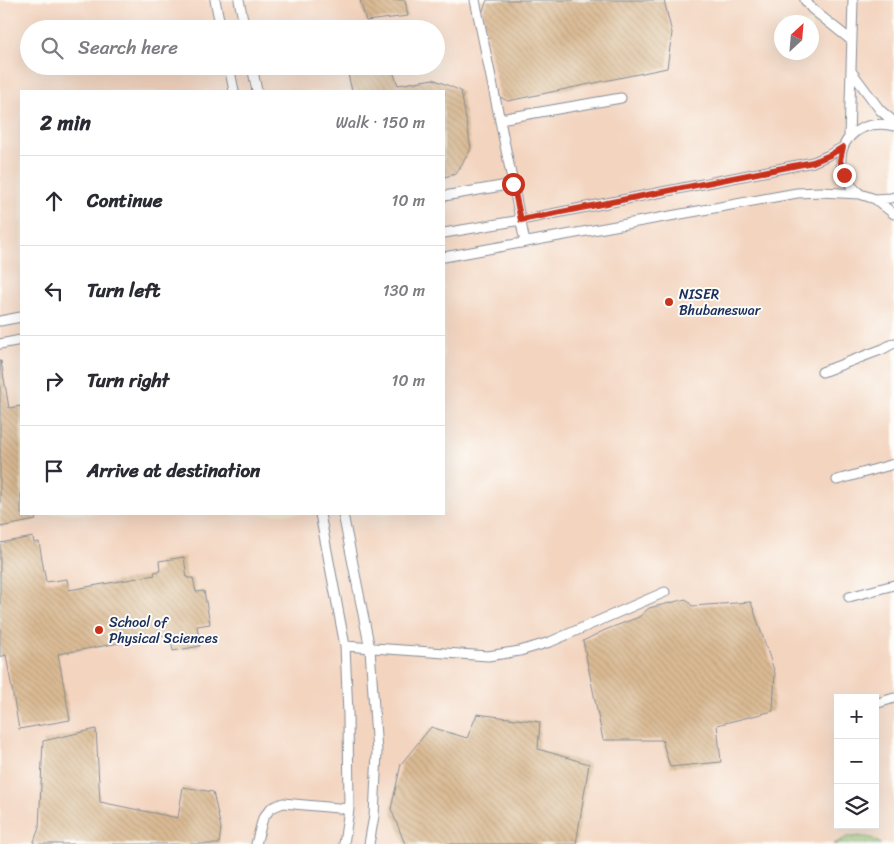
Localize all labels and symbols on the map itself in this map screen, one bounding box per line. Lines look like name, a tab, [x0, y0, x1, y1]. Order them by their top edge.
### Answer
north arrow	[774, 15, 819, 60]
route end	[833, 164, 856, 187]
route start	[502, 173, 525, 196]
place label: NISER Bhubaneswar	[679, 282, 762, 323]
marker: NISER Bhubaneswar	[663, 296, 675, 308]
place label: School of Physical Sciences	[109, 610, 218, 651]
marker: School of Physical Sciences	[93, 624, 105, 636]

